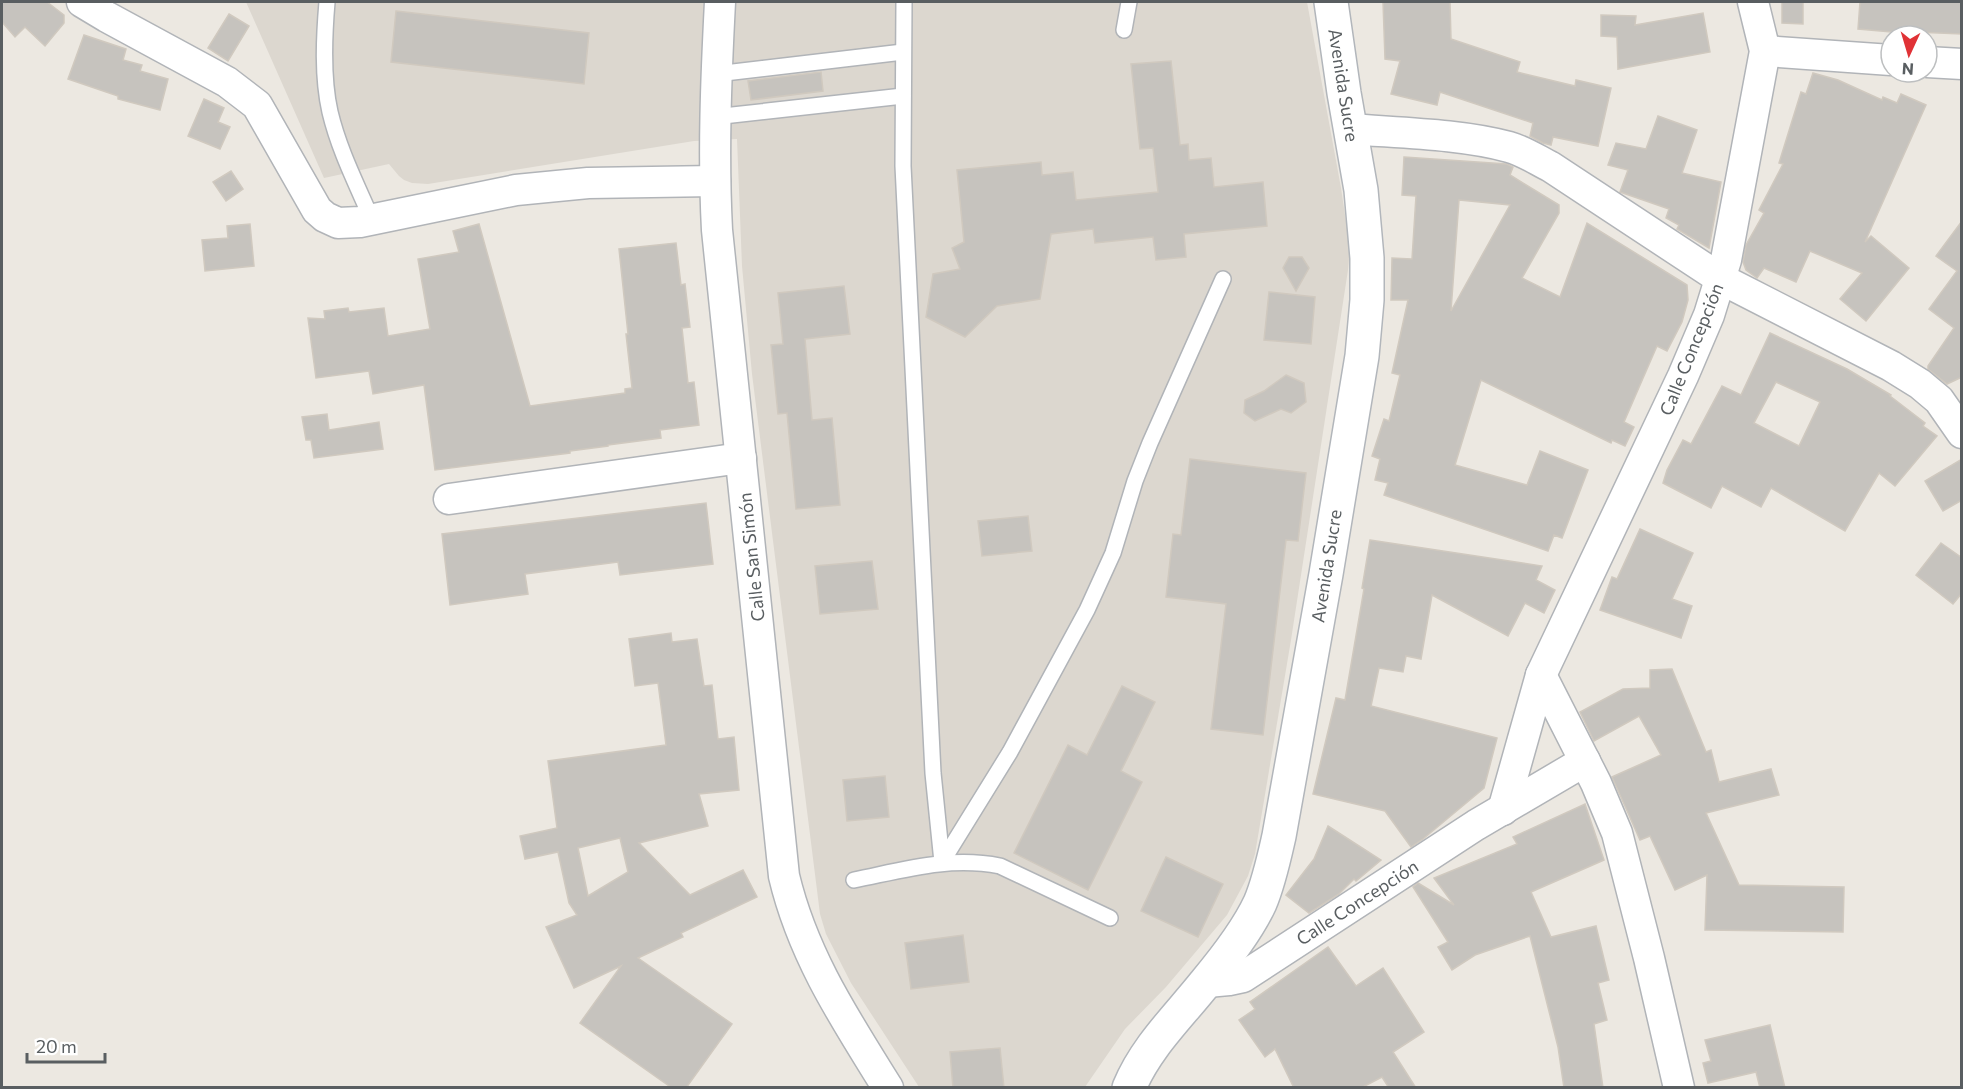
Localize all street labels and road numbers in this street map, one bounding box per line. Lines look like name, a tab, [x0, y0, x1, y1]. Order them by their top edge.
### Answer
street label: Avenida Sucre	[1324, 27, 1364, 143]
street label: Calle Concepción	[1654, 280, 1728, 418]
street label: Calle San Simón	[733, 491, 769, 623]
street label: Avenida Sucre	[1306, 508, 1346, 624]
street label: Calle Concepción	[1292, 854, 1422, 950]

